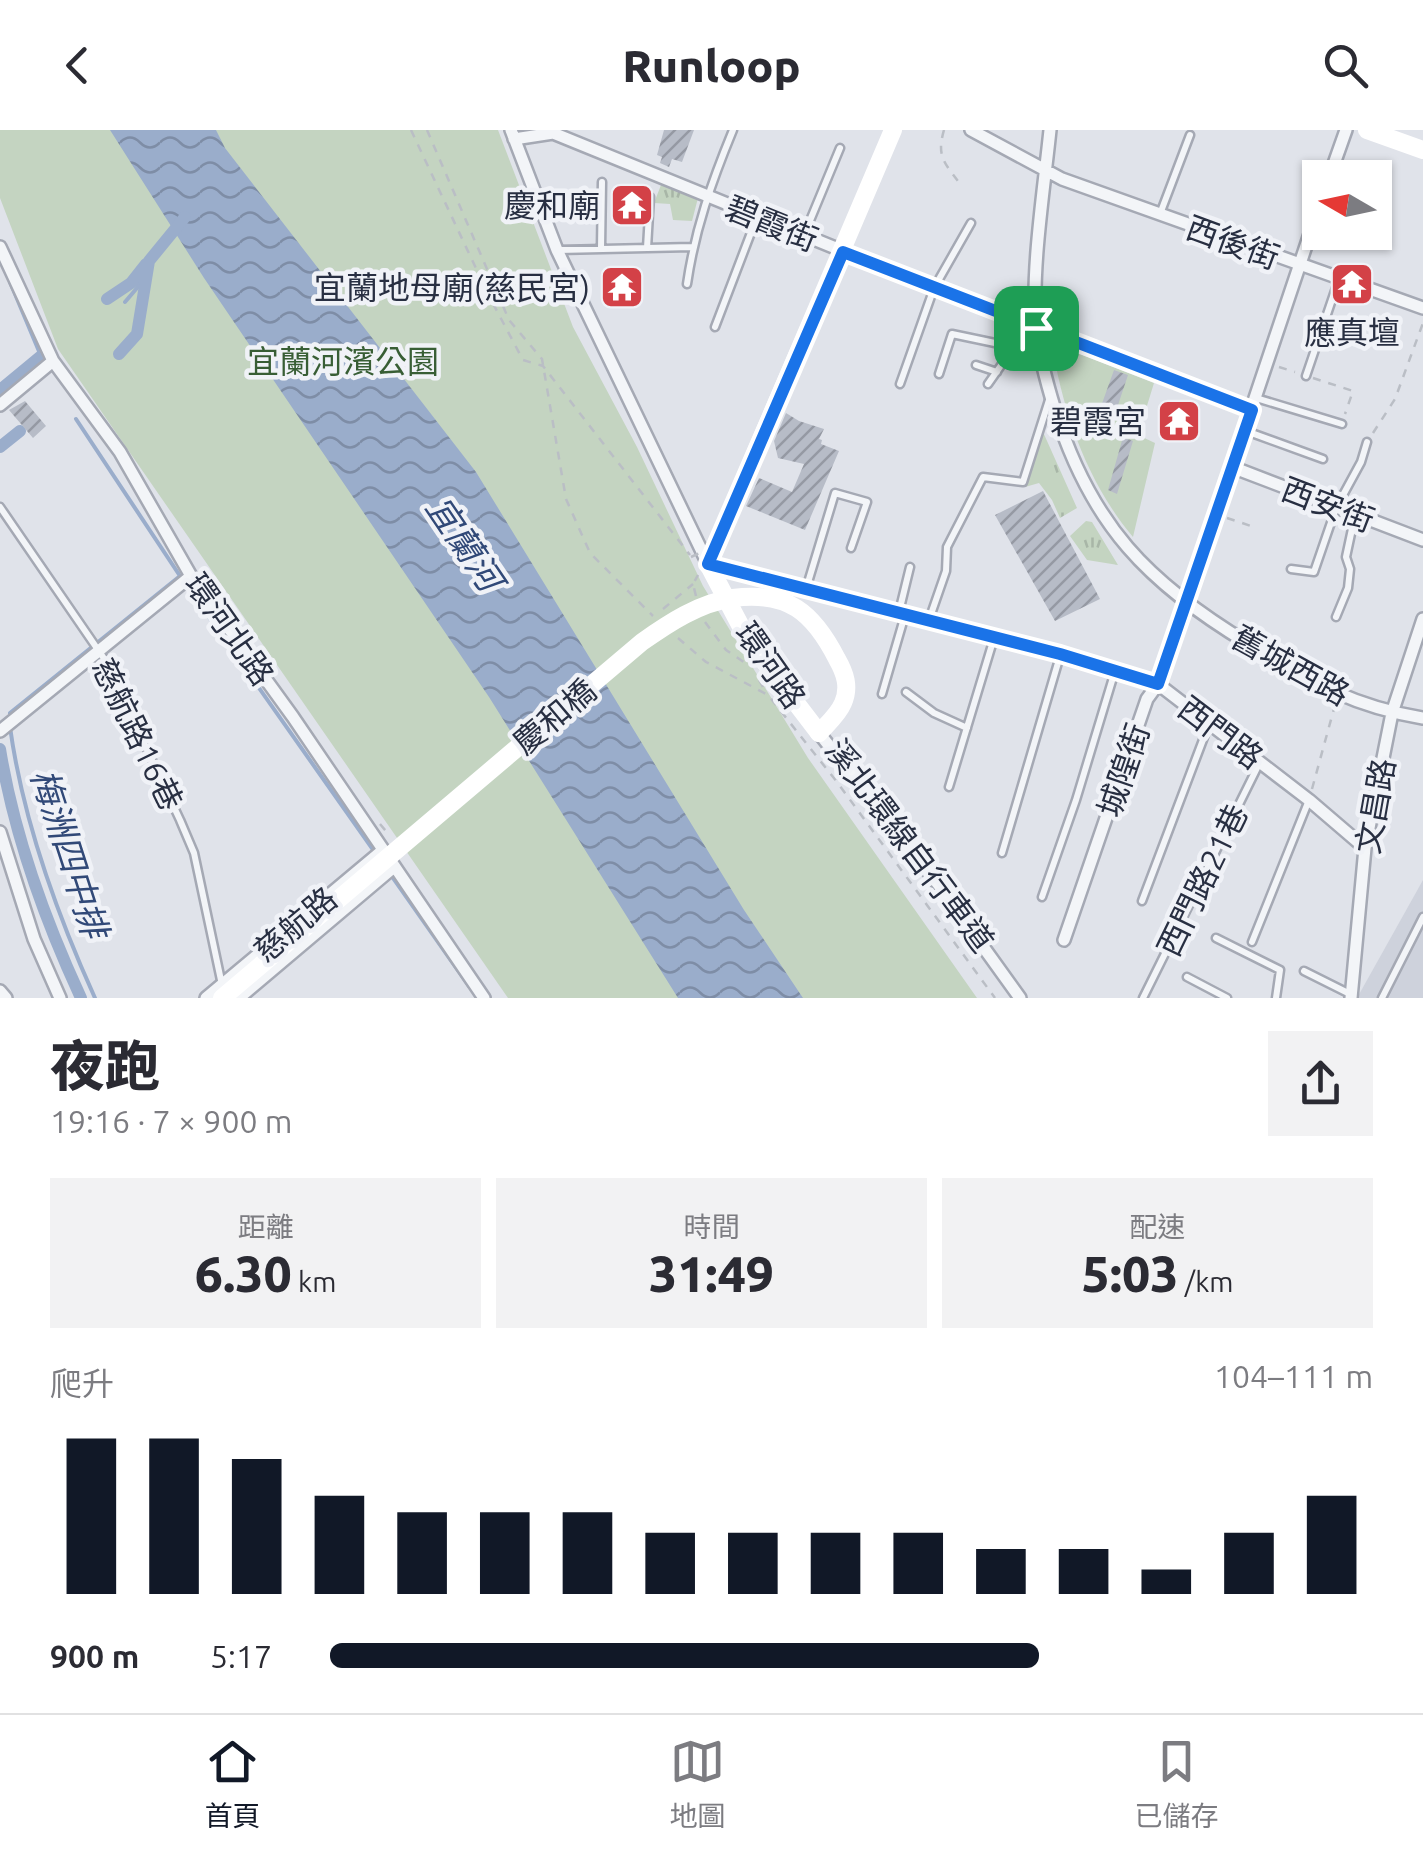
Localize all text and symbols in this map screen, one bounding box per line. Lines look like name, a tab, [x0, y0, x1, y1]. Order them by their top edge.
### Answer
icon: back	[50, 38, 105, 93]
icon: search	[1318, 38, 1373, 93]
text: Runloop	[622, 40, 801, 91]
north arrow	[1302, 160, 1392, 250]
map controls	[1302, 160, 1392, 250]
temple icon: 慶和廟	[609, 182, 655, 228]
place label: 慶和廟	[504, 187, 600, 223]
street label: 碧霞街	[721, 188, 823, 258]
street label: 西後街	[1182, 209, 1284, 275]
temple icon: 應真壇	[1329, 261, 1375, 307]
temple icon: 宜蘭地母廟(慈民宮)	[599, 264, 645, 310]
place label: 宜蘭地母廟(慈民宮)	[314, 269, 590, 305]
pin	[994, 286, 1079, 371]
icon: arrive	[1009, 301, 1064, 356]
place label: 應真壇	[1304, 314, 1400, 350]
park label: 宜蘭河濱公園	[247, 343, 439, 379]
temple icon: 碧霞宮	[1156, 398, 1202, 444]
place label: 碧霞宮	[1050, 403, 1146, 439]
street label: 西安街	[1277, 470, 1379, 538]
water label: 宜蘭河	[419, 488, 514, 603]
street label: 環河北路	[179, 566, 281, 692]
street label: 環河路	[729, 615, 813, 715]
street label: 舊城西路	[1226, 618, 1356, 712]
street label: 慈航路16巷	[86, 652, 190, 816]
street label: 慶和橋	[506, 671, 602, 761]
street label: 西門路	[1172, 689, 1270, 775]
street label: 城隍街	[1090, 719, 1156, 821]
street label: 溪北環線自行車道	[819, 732, 1001, 958]
street label: 文昌路	[1349, 756, 1401, 856]
water label: 梅洲四中排	[24, 764, 117, 946]
street label: 西門路21巷	[1150, 798, 1254, 962]
street label: 慈航路	[247, 879, 343, 969]
button: share	[1268, 1031, 1373, 1136]
text: 夜跑	[50, 1035, 160, 1096]
text: 19:16 · 7 × 900 m	[50, 1103, 292, 1139]
text: 距離	[237, 1211, 294, 1242]
text: 時間	[683, 1211, 740, 1242]
text: 配速	[1129, 1211, 1186, 1242]
text: 6.30	[195, 1245, 292, 1301]
text: 31:49	[649, 1245, 774, 1301]
text: 5:03	[1082, 1245, 1178, 1301]
text: km	[292, 1266, 336, 1297]
text: /km	[1178, 1266, 1233, 1297]
text: 104–111 m	[1214, 1358, 1373, 1394]
text: 爬升	[50, 1365, 114, 1401]
text: 900 m	[50, 1638, 139, 1674]
text: 5:17	[210, 1638, 272, 1674]
tab: 首頁	[204, 1734, 261, 1834]
tab: 地圖	[669, 1734, 726, 1834]
tab: 已儲存	[1134, 1734, 1219, 1834]

